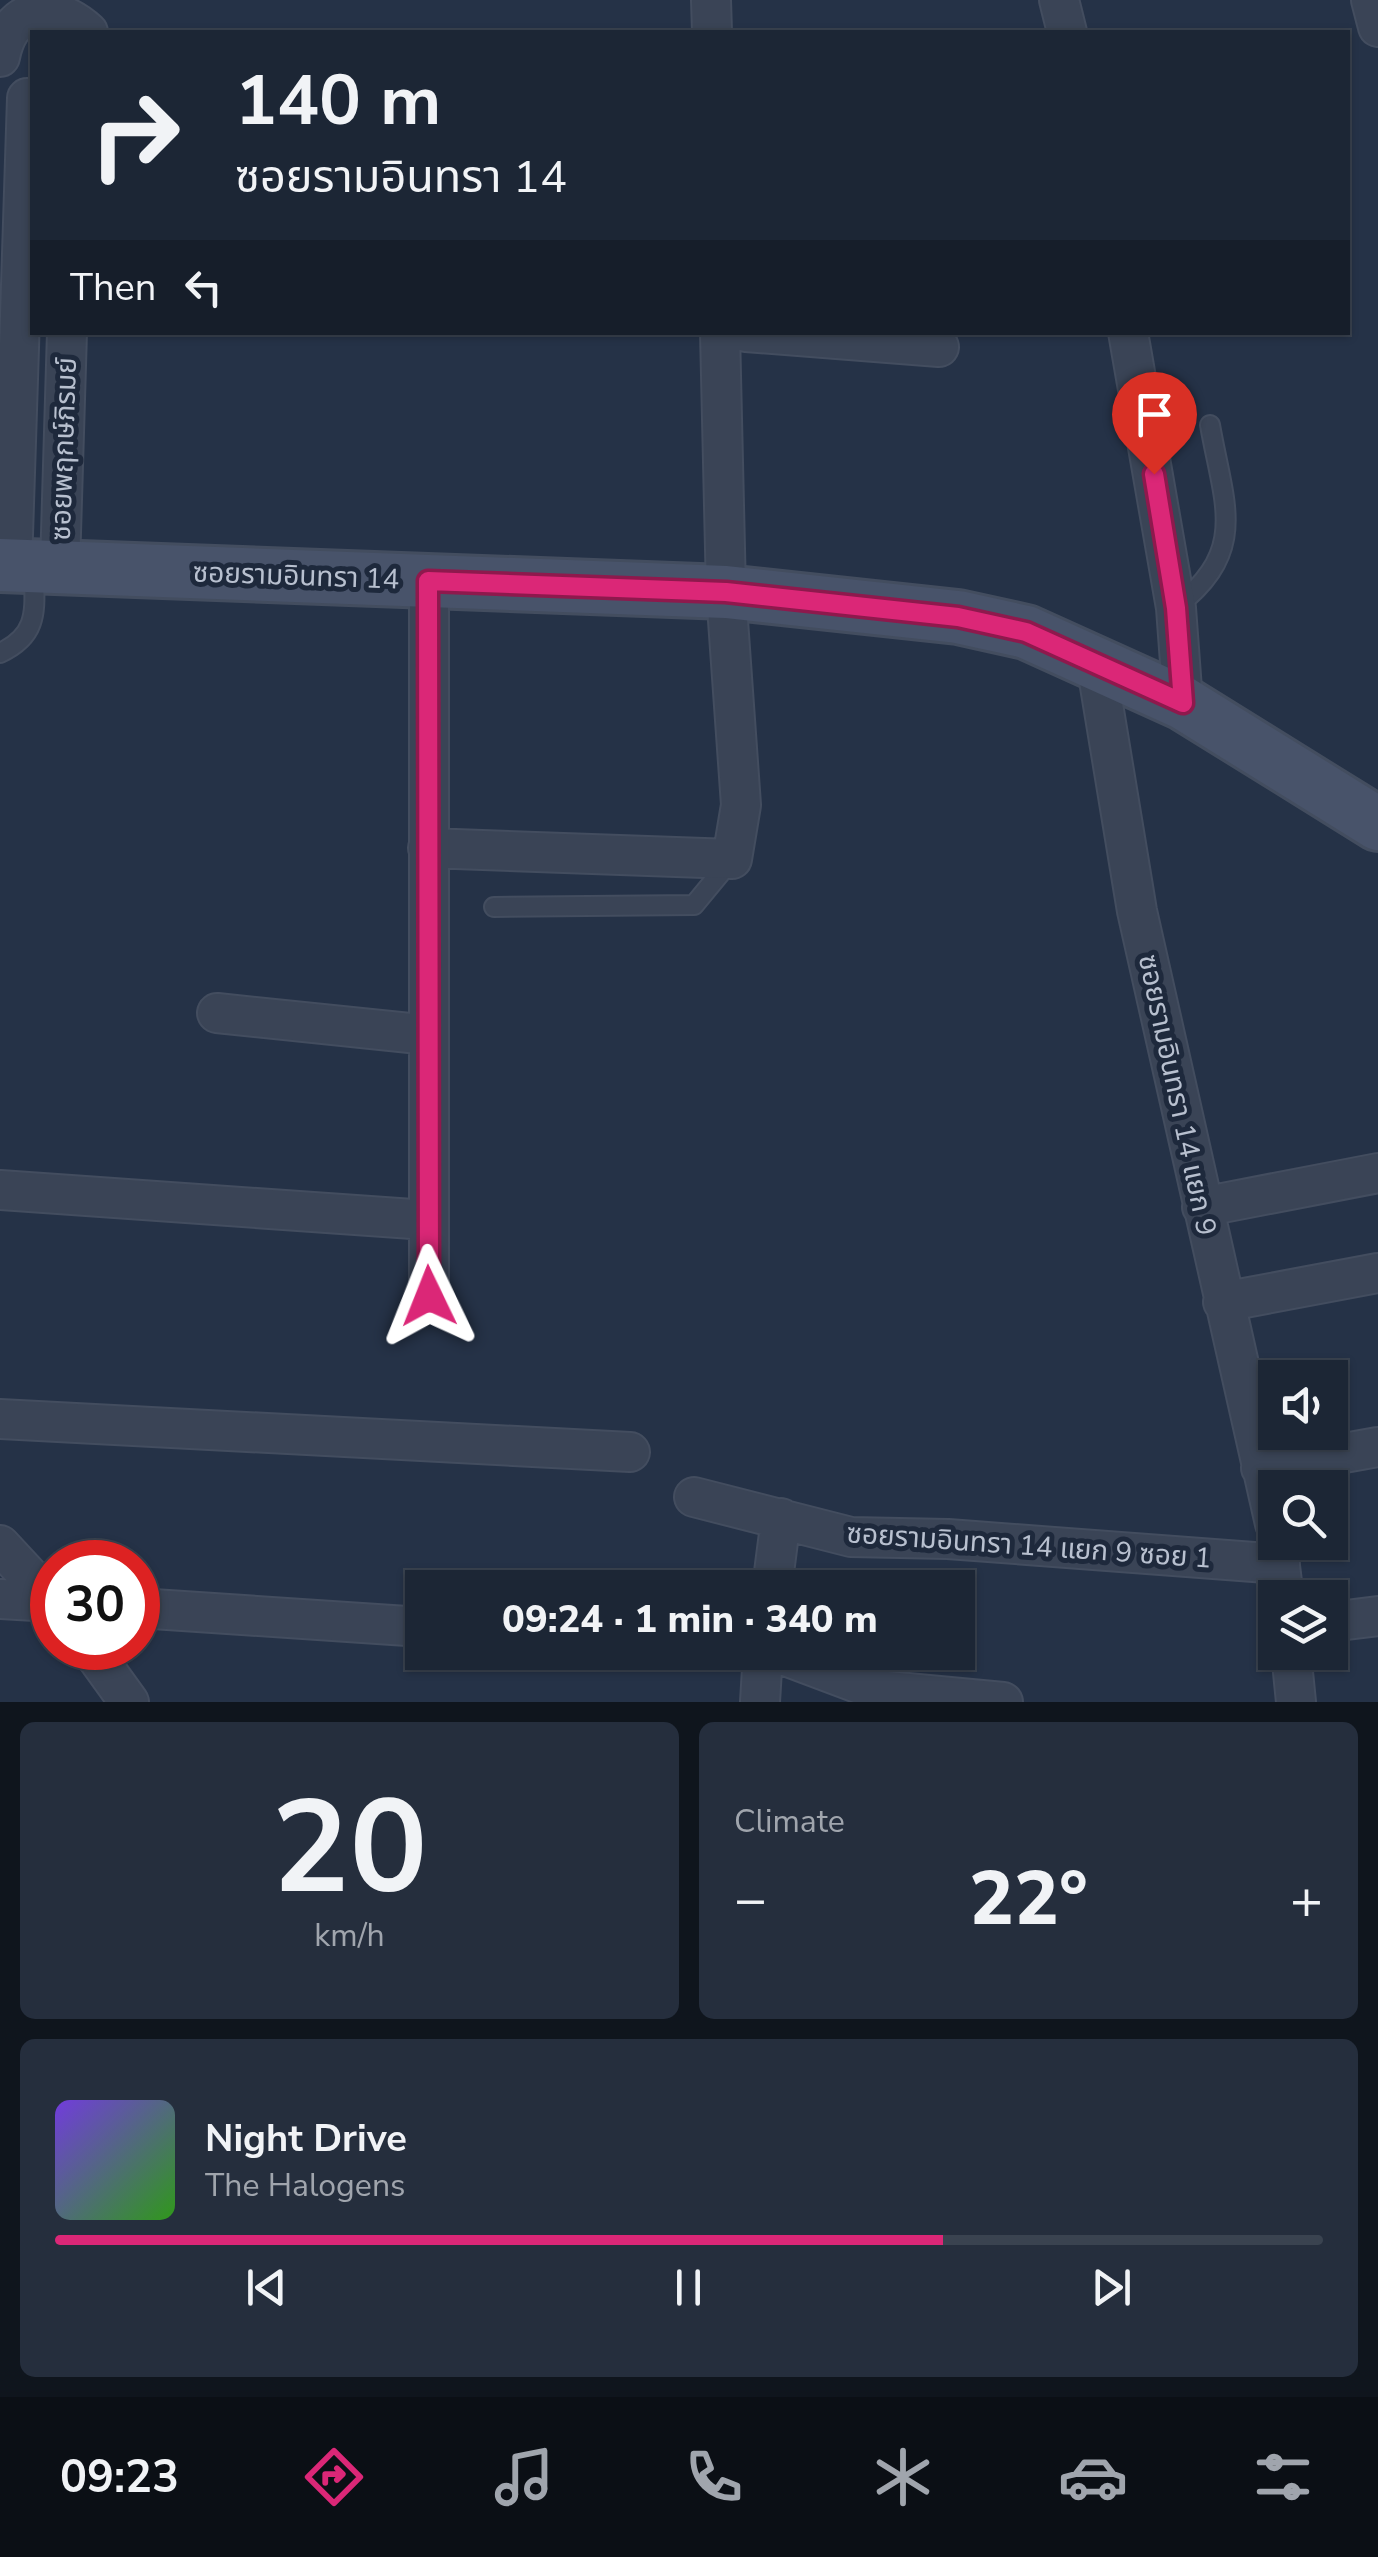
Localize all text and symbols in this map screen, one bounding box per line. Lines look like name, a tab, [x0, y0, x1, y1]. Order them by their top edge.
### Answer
text: 140 m	[235, 53, 441, 149]
icon: right	[70, 70, 200, 200]
text: ซอยรามอินทรา 14	[235, 147, 567, 208]
icon: left	[176, 260, 231, 315]
text: Then	[70, 262, 156, 313]
street label: ซอยพฤกษ์ภิรมย์	[42, 356, 86, 541]
pin	[1112, 372, 1197, 475]
icon: arrive	[1127, 387, 1182, 442]
street label: ซอยรามอินทรา 14	[192, 553, 400, 599]
street label: ซอยรามอินทรา 14 แยก 9	[1129, 951, 1225, 1239]
position arrow	[377, 1244, 481, 1348]
map controls	[1258, 1360, 1348, 1670]
button: sound	[1258, 1360, 1348, 1450]
button: search	[1258, 1470, 1348, 1560]
street label: ซอยรามอินทรา 14 แยก 9 ซอย 1	[845, 1514, 1213, 1578]
speed limit sign: 30	[30, 1540, 160, 1670]
button: layers	[1258, 1580, 1348, 1670]
text: 09:24 · 1 min · 340 m	[502, 1594, 878, 1645]
text: 20	[271, 1760, 428, 1937]
text: Climate	[734, 1800, 845, 1843]
text: 22°	[969, 1848, 1088, 1950]
text: −	[734, 1862, 767, 1937]
text: +	[1290, 1862, 1323, 1937]
text: km/h	[314, 1914, 385, 1957]
text: Night Drive	[205, 2113, 407, 2164]
text: The Halogens	[205, 2164, 405, 2207]
icon: previous	[239, 2260, 294, 2315]
icon: pause	[661, 2260, 716, 2315]
icon: next	[1084, 2260, 1139, 2315]
icon: directions	[299, 2442, 369, 2512]
icon: music	[489, 2442, 559, 2512]
icon: phone	[679, 2442, 749, 2512]
icon: climate	[868, 2442, 938, 2512]
icon: car	[1058, 2442, 1128, 2512]
icon: filters	[1248, 2442, 1318, 2512]
text: 09:23	[60, 2447, 179, 2508]

